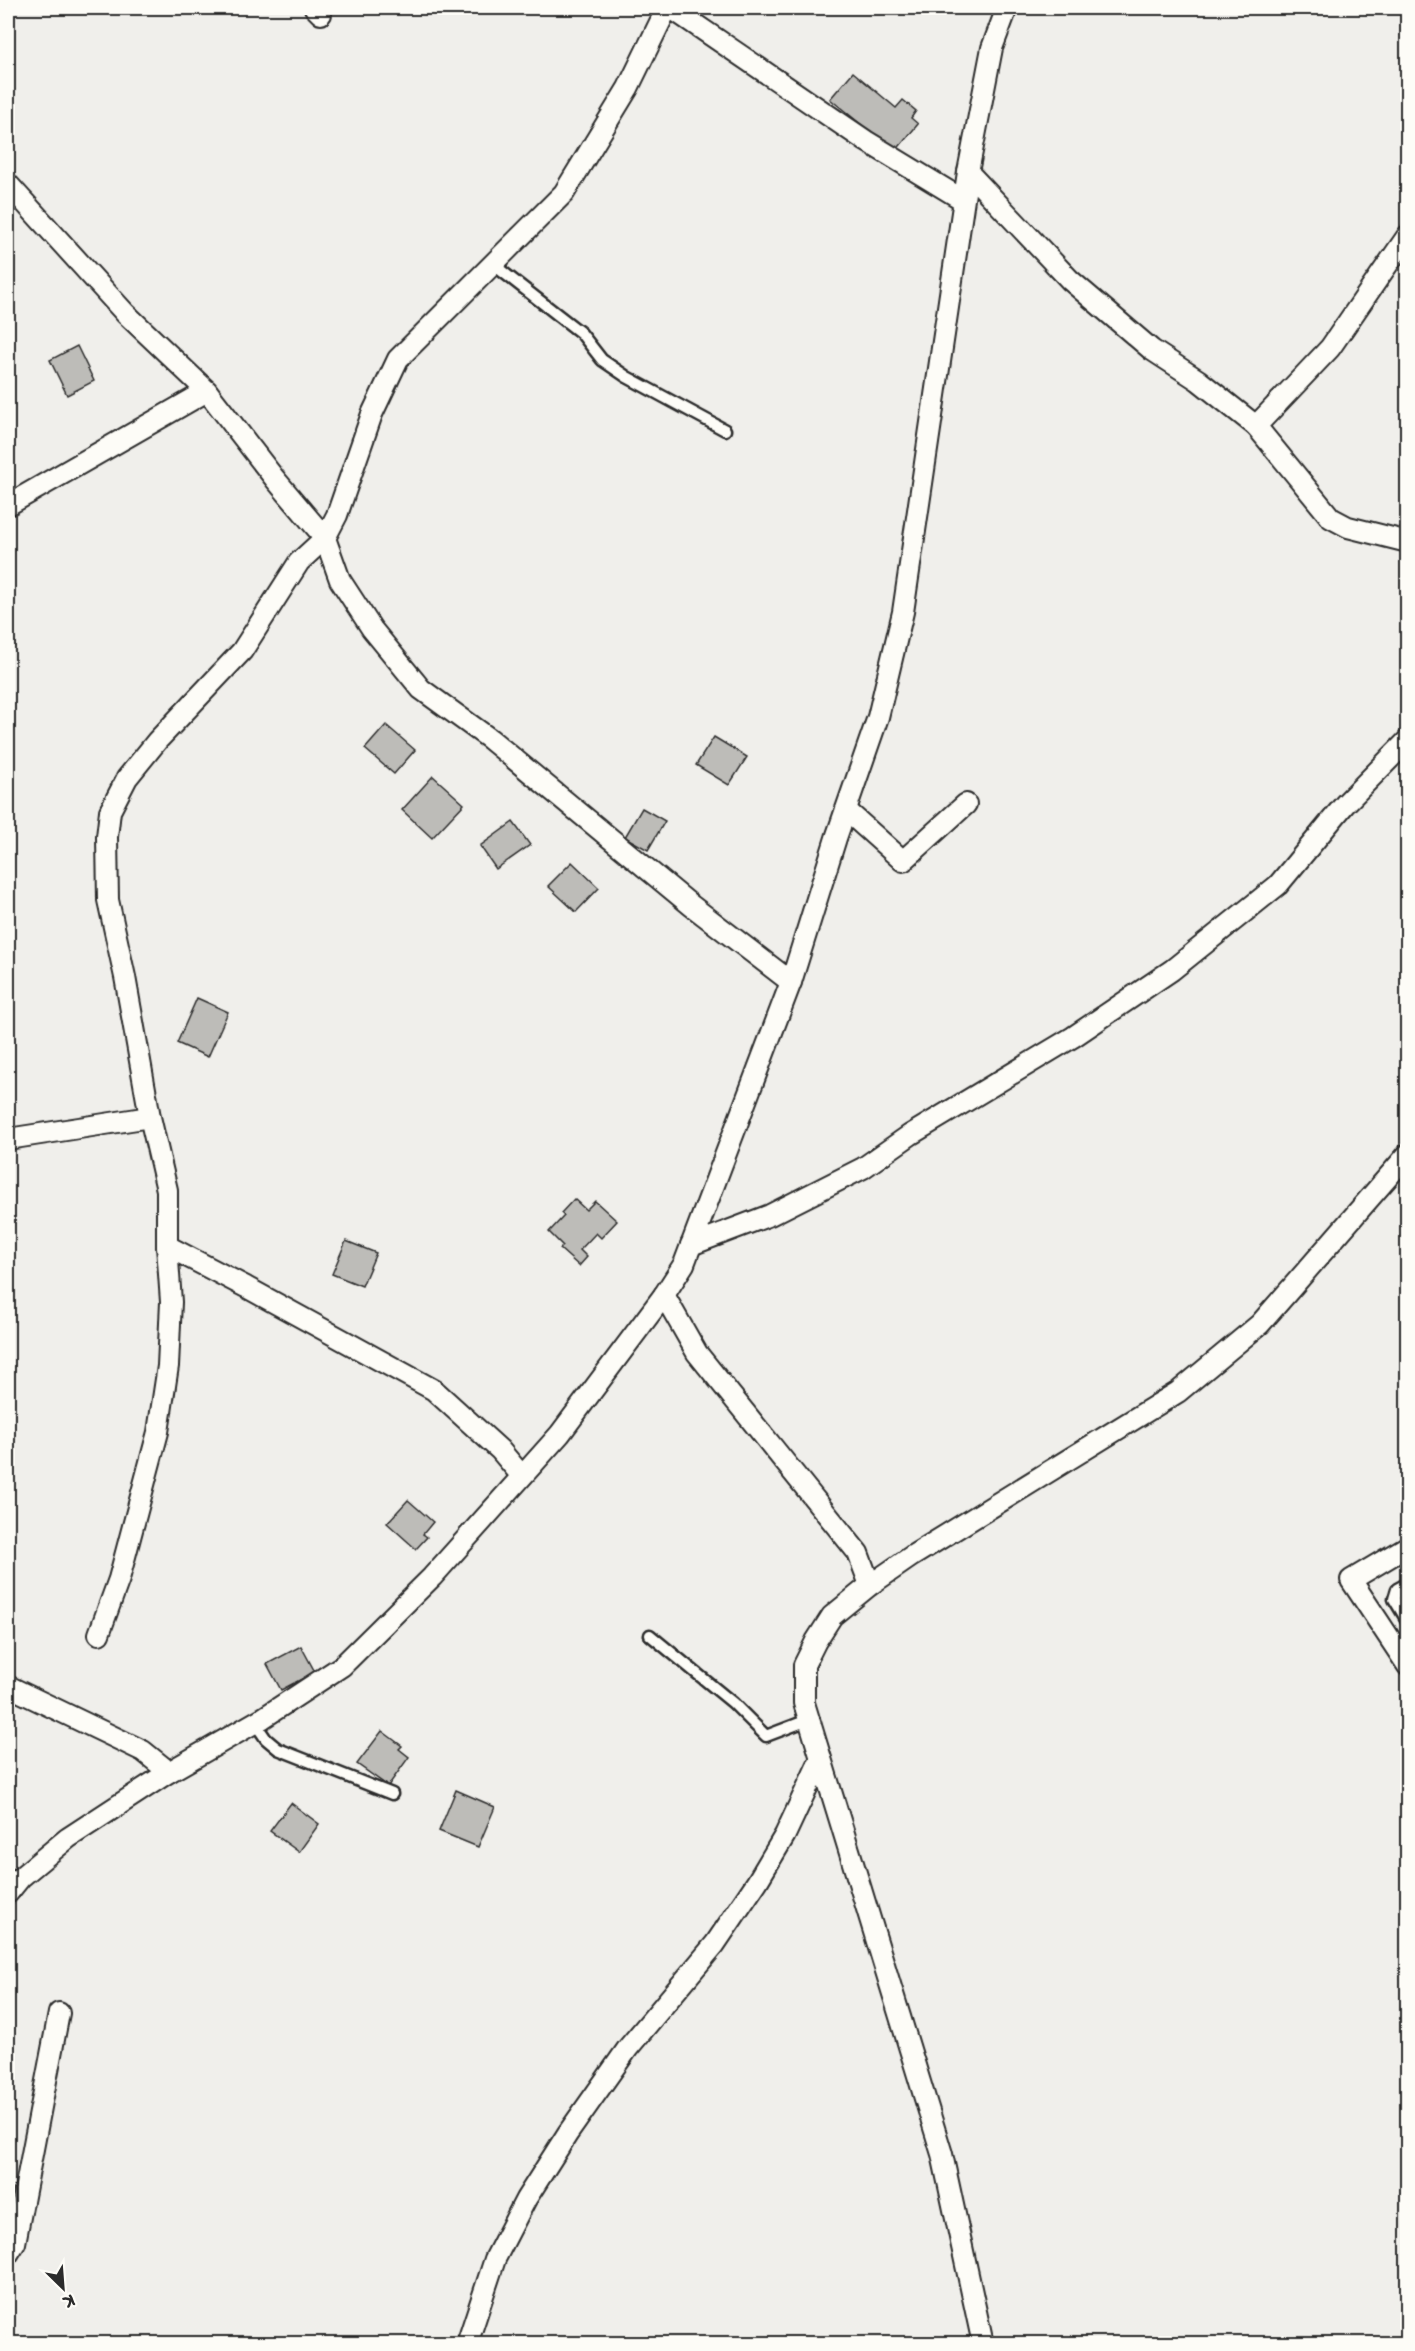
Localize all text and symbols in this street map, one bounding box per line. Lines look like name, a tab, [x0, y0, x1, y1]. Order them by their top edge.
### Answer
north arrow	[33, 2258, 93, 2318]
text: K	[60, 2289, 79, 2313]

